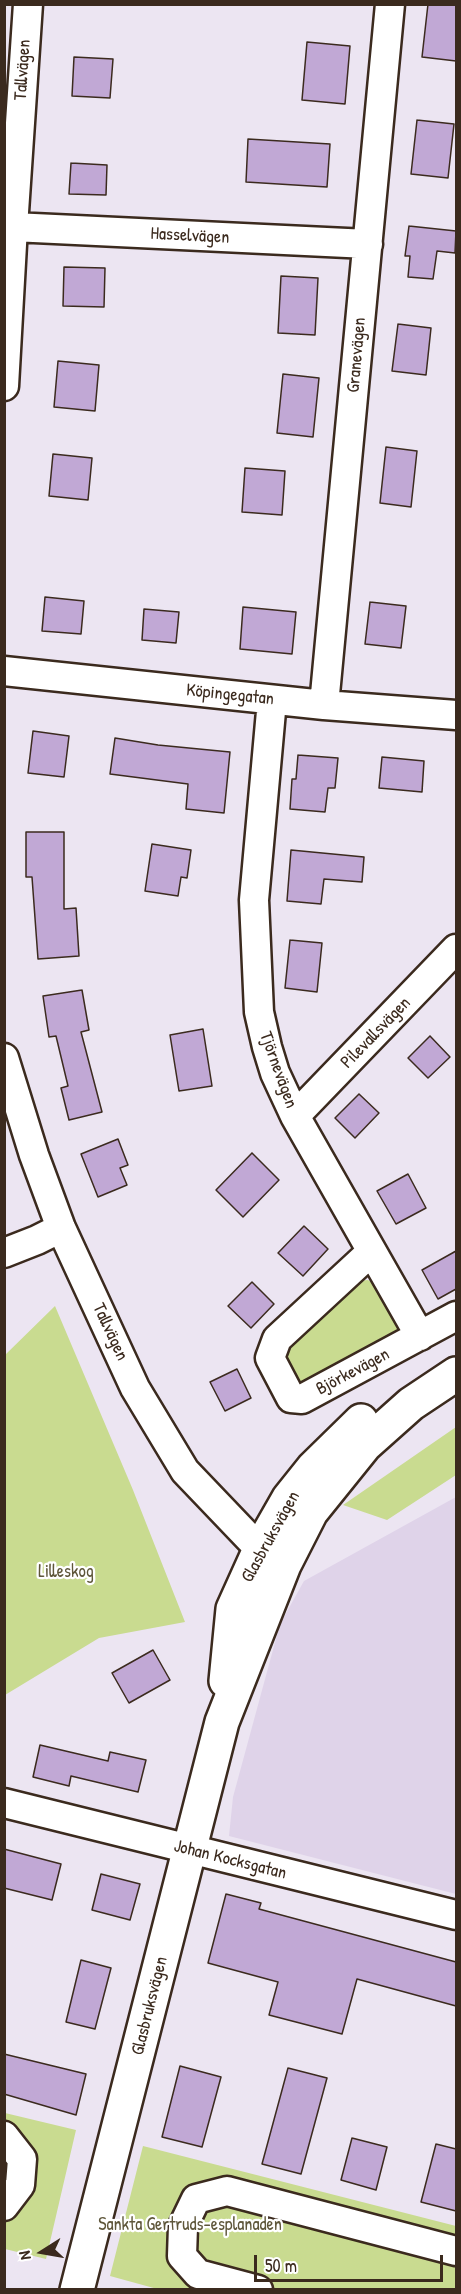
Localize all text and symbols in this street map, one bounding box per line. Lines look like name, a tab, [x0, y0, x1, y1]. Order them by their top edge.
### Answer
street label: Tallvägen	[10, 39, 36, 101]
street label: Hasselvägen	[150, 223, 230, 249]
street label: Granevägen	[343, 316, 371, 394]
street label: Köpingegatan	[185, 680, 275, 710]
street label: Pilevallsvägen	[337, 993, 415, 1073]
street label: Tjörnevägen	[254, 1029, 302, 1111]
street label: Tallvägen	[87, 1300, 133, 1364]
street label: Björkevägen	[313, 1344, 393, 1400]
street label: Glasbruksvägen	[237, 1488, 305, 1586]
park label: Lilleskog	[38, 1561, 94, 1583]
street label: Johan Kocksgatan	[171, 1836, 289, 1884]
street label: Glasbruksvägen	[127, 1954, 173, 2058]
park label: Sankta Gertruds-esplanaden	[98, 2214, 282, 2236]
north arrow	[12, 2222, 72, 2282]
scale bar	[257, 2243, 446, 2281]
text: N	[13, 2249, 36, 2262]
text: 50 m	[265, 2253, 297, 2278]

